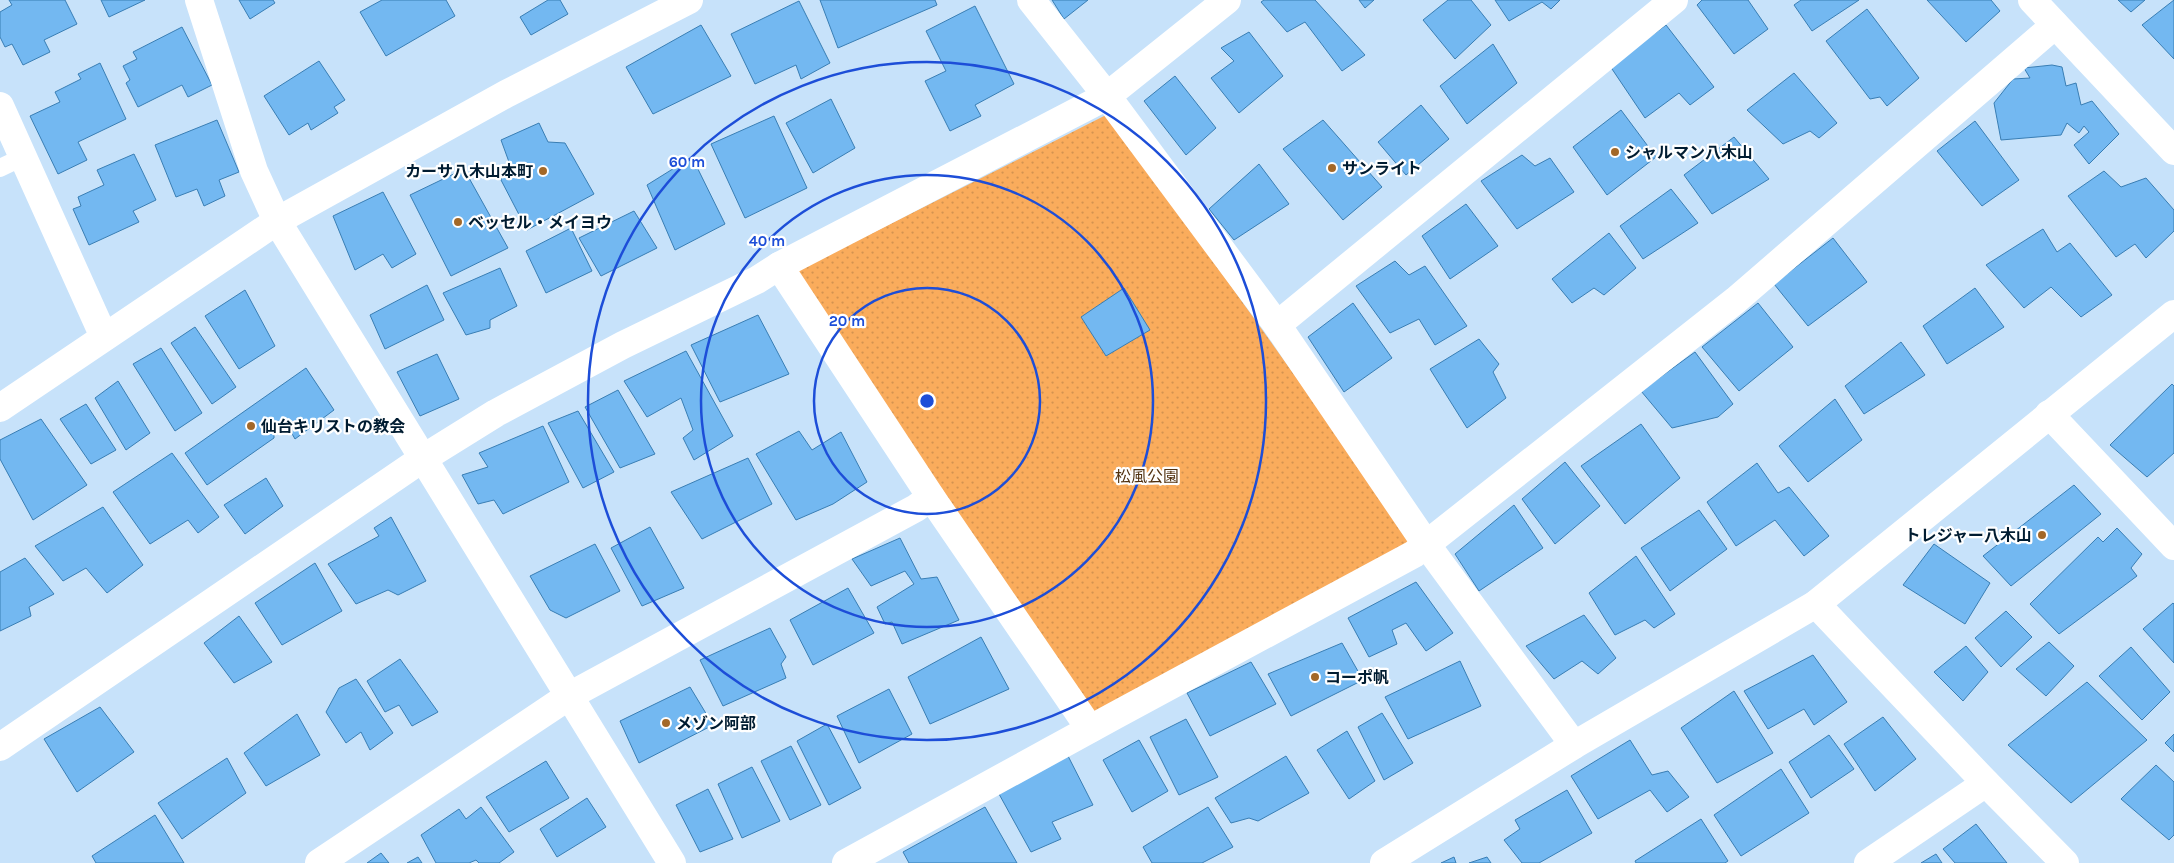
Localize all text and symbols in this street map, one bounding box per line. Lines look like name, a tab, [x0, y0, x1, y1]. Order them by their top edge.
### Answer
place label: シャルマン八木山	[1625, 143, 1753, 162]
marker: シャルマン八木山	[1609, 146, 1621, 158]
text: 60 m	[669, 153, 705, 171]
place label: サンライト	[1342, 159, 1422, 178]
place label: カーサ八木山本町	[405, 162, 533, 181]
marker: サンライト	[1326, 162, 1338, 174]
marker: カーサ八木山本町	[537, 165, 549, 177]
place label: ベッセル・メイヨウ	[468, 213, 612, 232]
marker: ベッセル・メイヨウ	[452, 216, 464, 228]
text: 40 m	[749, 232, 785, 250]
text: 20 m	[829, 312, 865, 330]
centre of rings	[918, 392, 936, 410]
place label: 仙台キリストの教会	[260, 417, 405, 436]
marker: 仙台キリストの教会	[245, 420, 257, 432]
park label: 松風公園	[1115, 467, 1179, 486]
place label: トレジャー八木山	[1905, 526, 2032, 545]
marker: トレジャー八木山	[2036, 529, 2048, 541]
place label: コーポ帆	[1325, 668, 1389, 687]
marker: コーポ帆	[1309, 671, 1321, 683]
place label: メゾン阿部	[676, 714, 756, 733]
marker: メゾン阿部	[660, 717, 672, 729]

